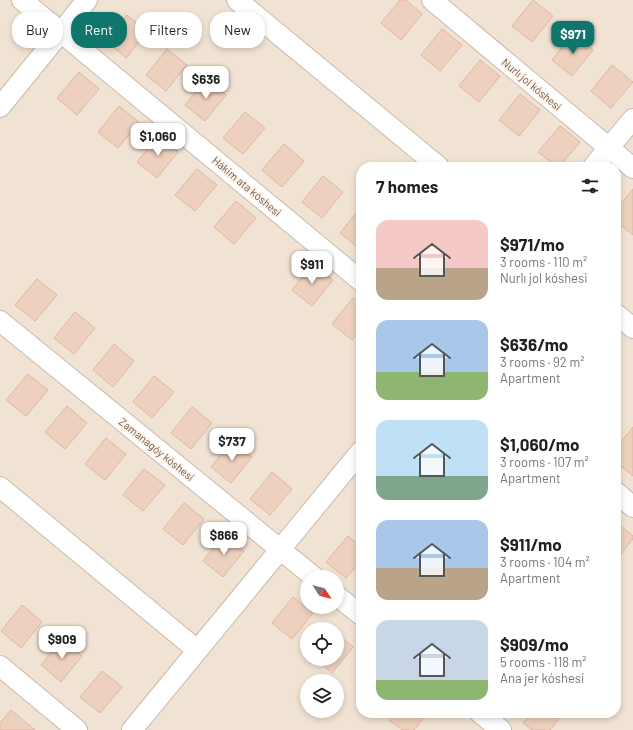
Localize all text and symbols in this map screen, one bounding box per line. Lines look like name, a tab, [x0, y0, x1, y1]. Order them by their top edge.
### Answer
chip: Buy	[12, 12, 63, 48]
chip: Rent	[71, 12, 127, 48]
chip: Filters	[135, 12, 202, 48]
chip: New	[210, 12, 265, 48]
pin: $971	[549, 21, 597, 55]
text: $971	[560, 26, 586, 42]
street label: Nurlı jol kóshesi	[499, 55, 565, 113]
pin: $636	[182, 66, 230, 100]
text: $636	[192, 71, 220, 87]
pin: $1,060	[125, 123, 191, 157]
text: $1,060	[140, 128, 176, 144]
street label: Hákim ata kóshesi	[210, 153, 284, 219]
icon: filters	[579, 175, 601, 197]
text: 7 homes	[376, 176, 438, 196]
text: $971/mo	[500, 234, 564, 254]
icon: home	[408, 236, 456, 284]
pin: $911	[288, 251, 336, 285]
text: 3 rooms · 110 m²	[500, 254, 587, 270]
text: $911	[300, 256, 324, 272]
text: Nurlı jol kóshesi	[500, 270, 587, 286]
text: $636/mo	[500, 334, 568, 354]
icon: home	[408, 336, 456, 384]
text: 3 rooms · 92 m²	[500, 354, 584, 370]
text: Apartment	[500, 370, 561, 386]
street label: Zamanagóy kóshesi	[117, 415, 197, 483]
pin: $737	[208, 428, 256, 462]
text: $737	[218, 433, 246, 449]
text: $1,060/mo	[500, 434, 579, 454]
icon: home	[408, 436, 456, 484]
text: 3 rooms · 107 m²	[500, 454, 589, 470]
text: Apartment	[500, 470, 561, 486]
pin: $866	[200, 522, 248, 556]
text: $866	[210, 527, 238, 543]
text: $911/mo	[500, 534, 562, 554]
icon: home	[408, 536, 456, 584]
text: 3 rooms · 104 m²	[500, 554, 590, 570]
north arrow	[300, 570, 344, 614]
map controls	[300, 570, 344, 718]
text: Apartment	[500, 570, 561, 586]
button: locate	[300, 622, 344, 666]
pin: $909	[38, 626, 86, 660]
text: $909	[48, 631, 76, 647]
text: $909/mo	[500, 634, 569, 654]
icon: home	[408, 636, 456, 684]
text: 5 rooms · 118 m²	[500, 654, 587, 670]
text: Ana jer kóshesi	[500, 670, 584, 686]
button: layers	[300, 674, 344, 718]

